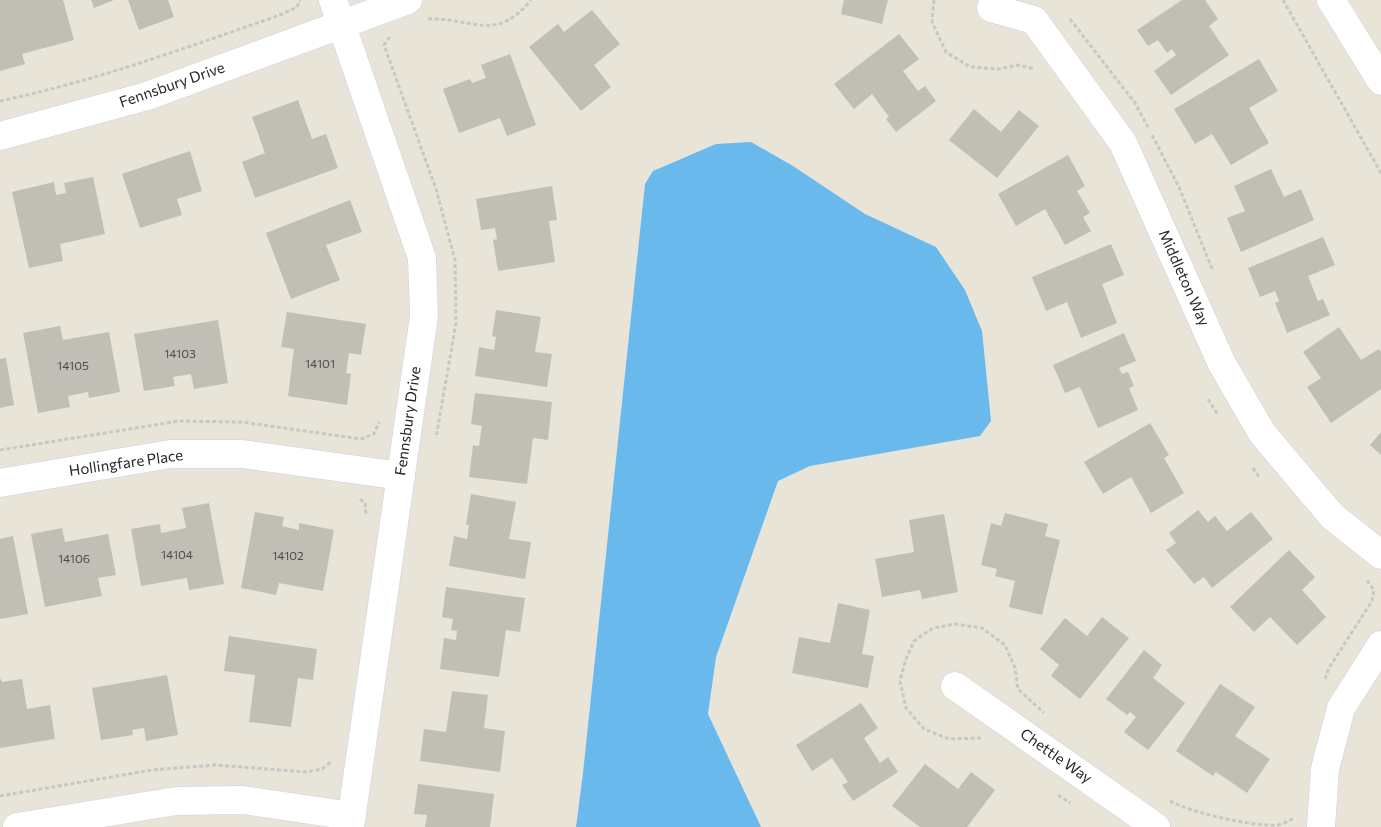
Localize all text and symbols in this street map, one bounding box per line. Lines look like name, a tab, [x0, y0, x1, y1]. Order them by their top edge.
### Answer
street label: Fennsbury Drive	[117, 58, 227, 111]
street label: Middleton Way	[1156, 227, 1214, 329]
house number: 14103	[164, 346, 196, 360]
house number: 14101	[305, 356, 335, 370]
house number: 14105	[57, 358, 89, 372]
street label: Fennsbury Drive	[390, 365, 424, 477]
street label: Hollingfare Place	[68, 445, 184, 479]
house number: 14104	[161, 547, 193, 561]
house number: 14102	[272, 548, 304, 562]
house number: 14106	[58, 551, 90, 565]
street label: Chettle Way	[1017, 724, 1096, 787]

